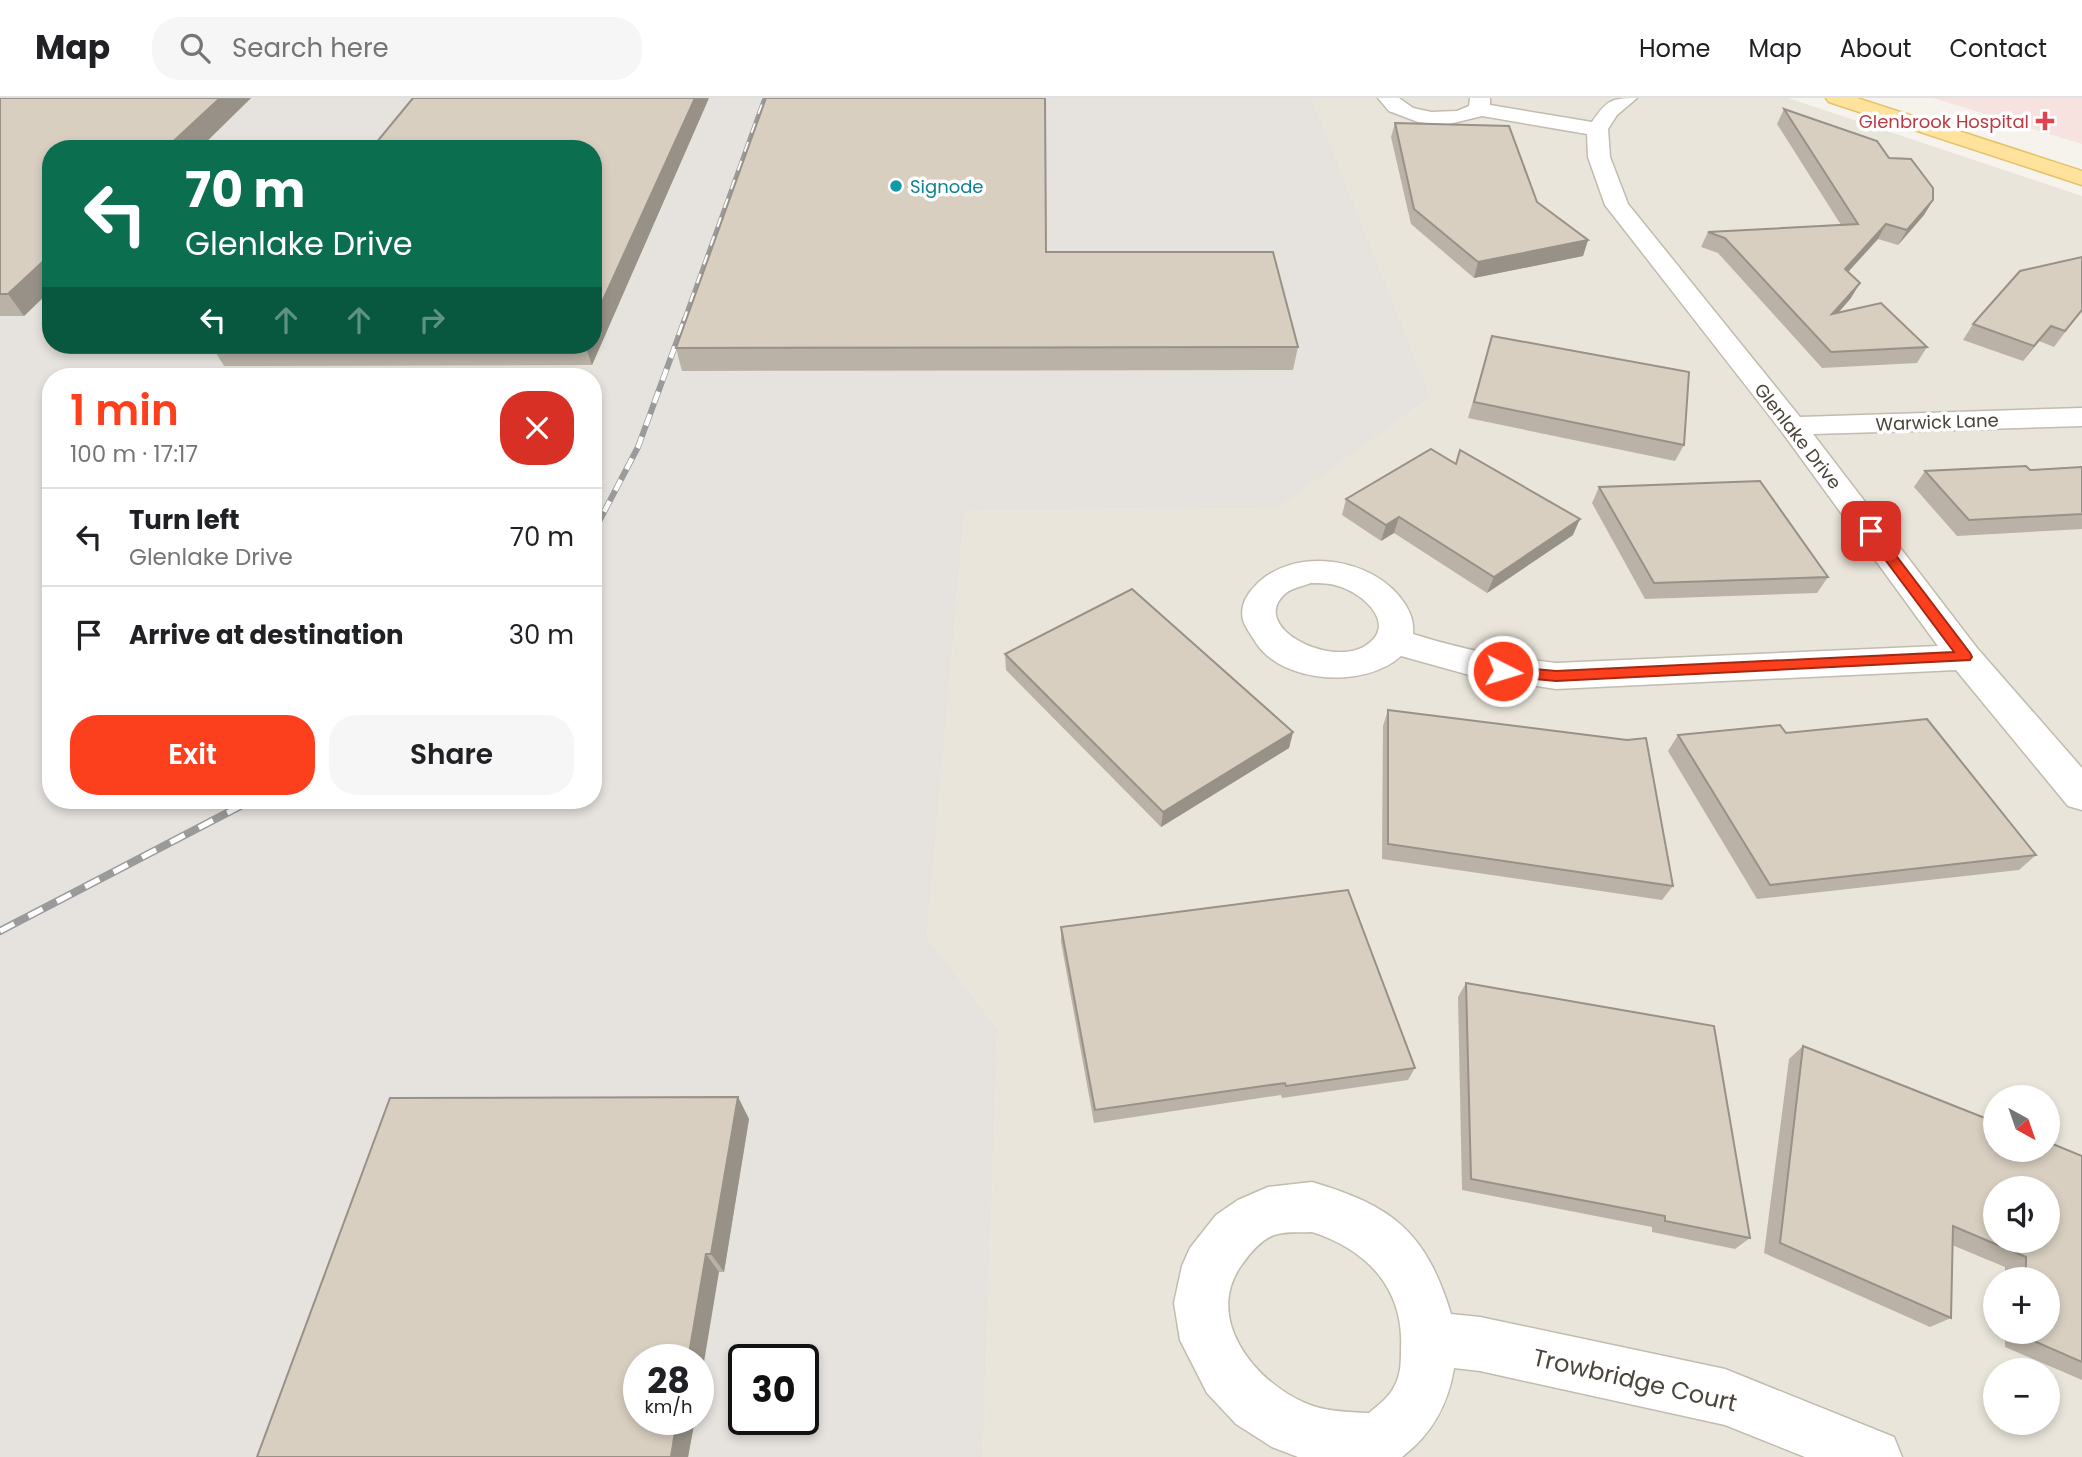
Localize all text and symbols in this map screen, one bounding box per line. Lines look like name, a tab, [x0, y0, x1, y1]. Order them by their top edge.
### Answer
search box	[152, 17, 642, 80]
text: Map	[35, 24, 110, 71]
icon: search	[176, 29, 214, 67]
text: Search here	[232, 30, 389, 66]
text: Home	[1639, 32, 1711, 65]
text: Map	[1749, 32, 1802, 65]
text: About	[1840, 32, 1911, 65]
text: Contact	[1949, 32, 2047, 65]
place label: Glenbrook Hospital	[1859, 109, 2029, 134]
marker: Glenbrook Hospital	[2035, 111, 2055, 131]
text: 70 m	[185, 156, 305, 224]
icon: left	[70, 168, 161, 259]
place label: Signode	[910, 174, 984, 199]
marker: Signode	[888, 178, 904, 194]
text: Glenlake Drive	[185, 221, 413, 266]
icon: left	[194, 301, 232, 339]
icon: ahead	[267, 301, 305, 339]
icon: ahead	[340, 301, 378, 339]
icon: right	[413, 301, 451, 339]
street label: Glenlake Drive	[1749, 378, 1847, 494]
text: 1 min	[70, 381, 179, 440]
button: close	[500, 391, 574, 465]
street label: Warwick Lane	[1875, 407, 1999, 437]
text: 100 m · 17:17	[70, 438, 198, 470]
pin	[1841, 501, 1901, 561]
text: Turn left	[129, 502, 240, 538]
icon: arrive	[1852, 512, 1890, 550]
icon: left	[70, 518, 108, 556]
text: 70 m	[510, 519, 574, 555]
text: Glenlake Drive	[129, 541, 293, 573]
icon: arrive	[70, 616, 108, 654]
text: Arrive at destination	[129, 617, 404, 653]
text: 30 m	[509, 617, 574, 653]
position arrow	[1466, 634, 1540, 708]
button: Exit	[70, 715, 315, 795]
button: Share	[329, 715, 574, 795]
north arrow	[1983, 1085, 2060, 1162]
map controls	[1983, 1085, 2060, 1435]
button: sound	[1983, 1176, 2060, 1253]
button: +	[1983, 1267, 2060, 1344]
street label: Trowbridge Court	[1530, 1340, 1740, 1420]
speed limit sign: 30	[728, 1344, 819, 1435]
text: 28	[647, 1356, 690, 1405]
button: −	[1983, 1358, 2060, 1435]
text: km/h	[645, 1394, 692, 1419]

